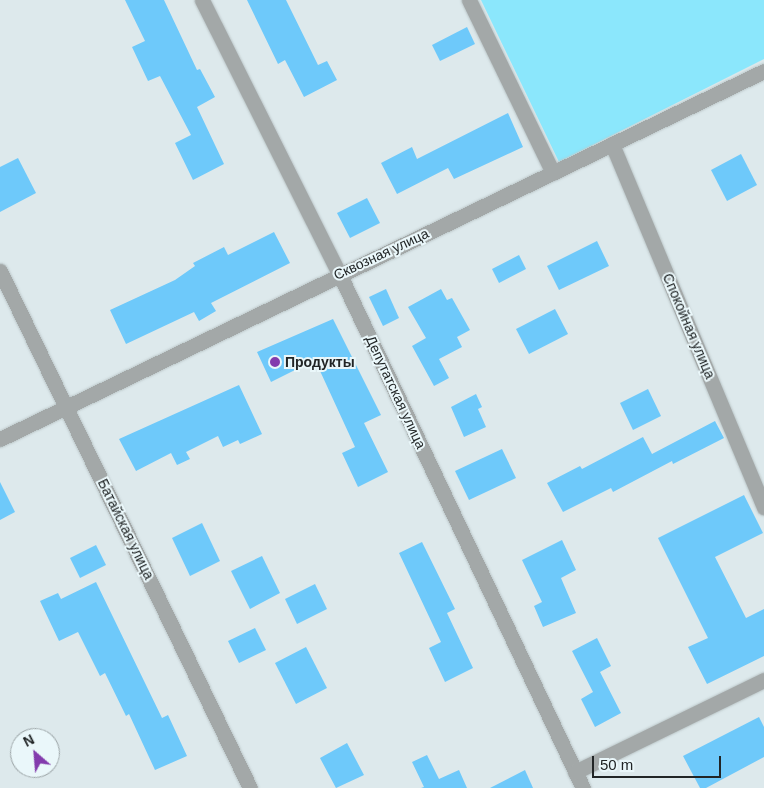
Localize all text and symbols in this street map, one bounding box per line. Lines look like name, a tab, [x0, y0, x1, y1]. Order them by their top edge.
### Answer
street label: Сквозная улица	[331, 225, 431, 283]
street label: Спокойная улица	[659, 271, 719, 381]
street label: Депутатская улица	[362, 333, 430, 451]
place label: Продукты	[285, 354, 355, 370]
marker: Продукты	[269, 356, 281, 368]
street label: Батайская улица	[94, 476, 158, 582]
north arrow	[10, 728, 60, 778]
text: N	[21, 731, 37, 750]
scale bar	[594, 746, 723, 778]
text: 50 m	[600, 756, 633, 773]

